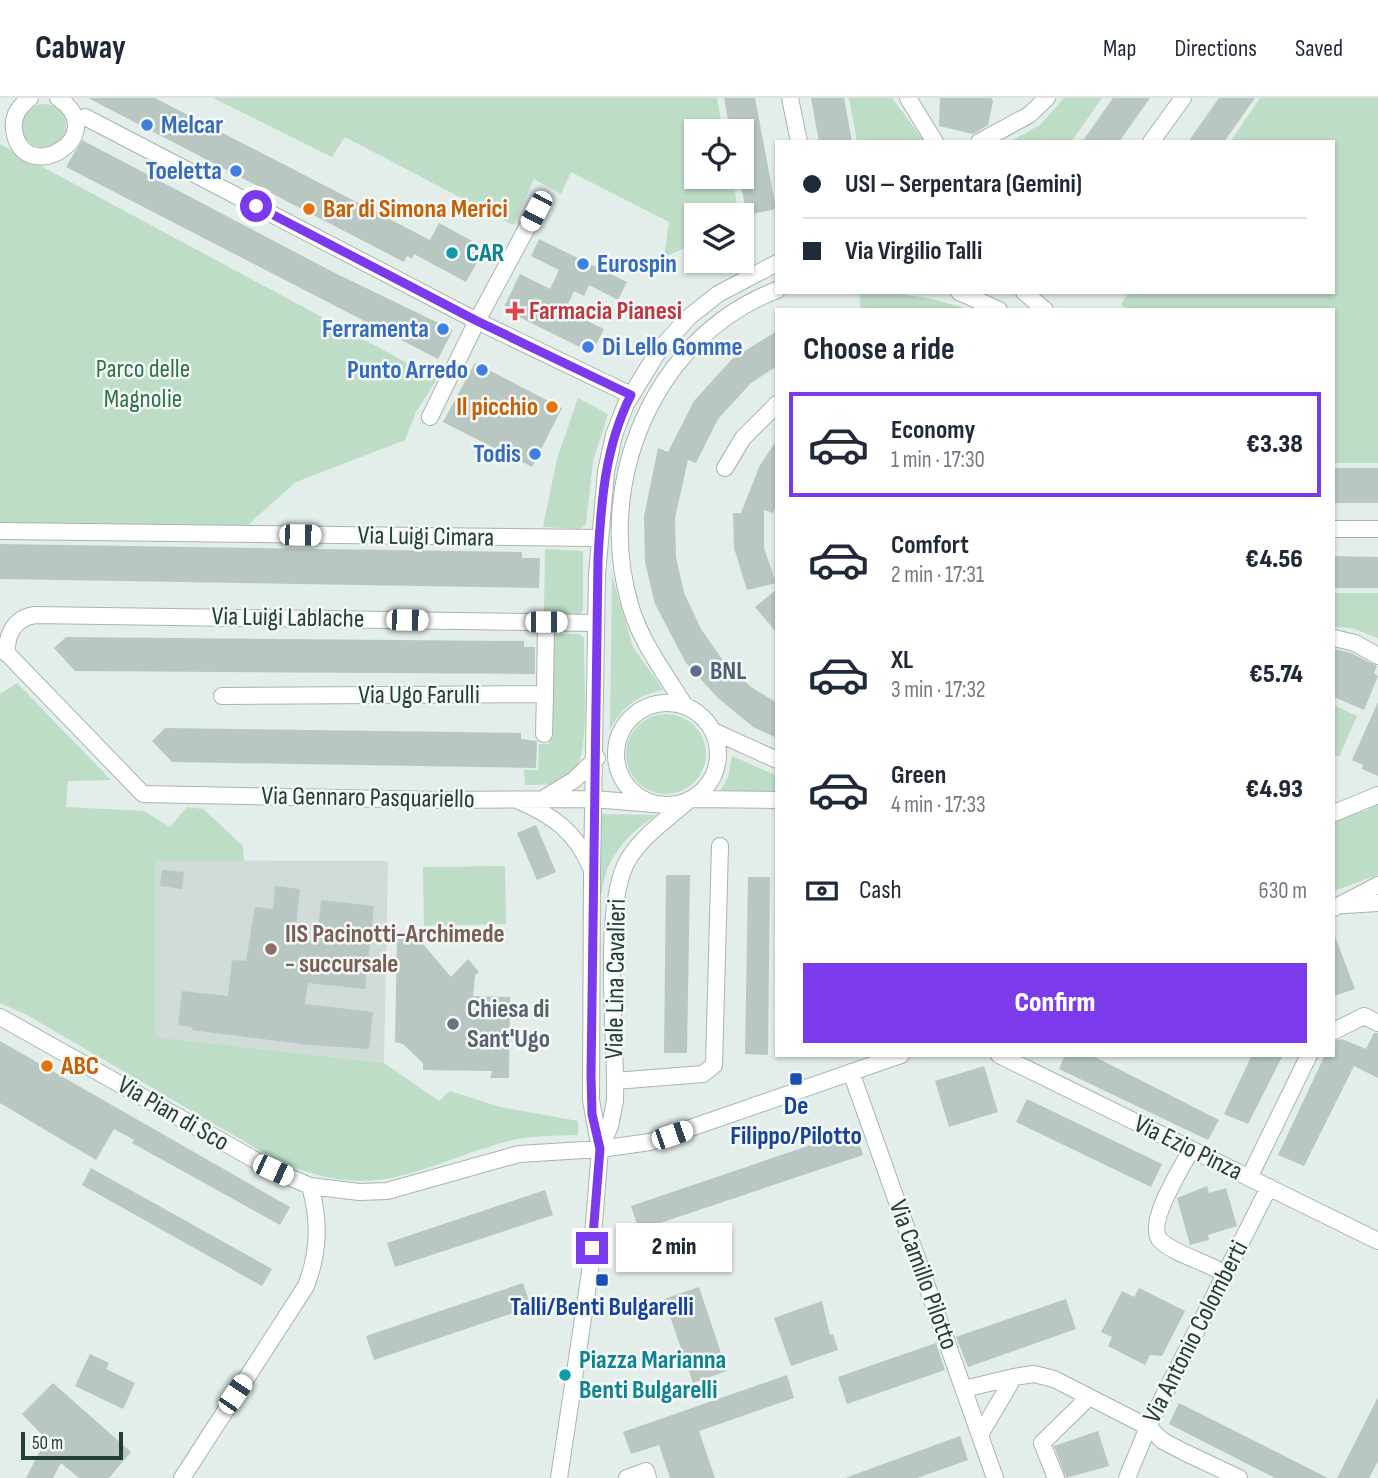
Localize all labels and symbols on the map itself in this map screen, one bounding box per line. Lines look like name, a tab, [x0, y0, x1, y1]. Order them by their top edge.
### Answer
place label: Melcar	[161, 110, 223, 141]
marker: Melcar	[139, 117, 155, 133]
place label: Toeletta	[146, 156, 222, 187]
marker: Toeletta	[228, 163, 244, 179]
car	[517, 188, 556, 234]
route start	[240, 190, 272, 222]
place label: Bar di Simona Merici	[323, 194, 508, 225]
marker: Bar di Simona Merici	[301, 201, 317, 217]
place label: CAR	[466, 238, 505, 269]
marker: CAR	[444, 245, 460, 261]
place label: Eurospin	[597, 249, 677, 280]
marker: Eurospin	[575, 256, 591, 272]
place label: Farmacia Pianesi	[529, 296, 682, 327]
marker: Farmacia Pianesi	[507, 303, 523, 319]
place label: Ferramenta	[322, 314, 429, 345]
marker: Ferramenta	[435, 321, 451, 337]
place label: Di Lello Gomme	[602, 332, 743, 363]
marker: Di Lello Gomme	[580, 339, 596, 355]
park label: Parco delle Magnolie	[96, 354, 190, 415]
place label: Punto Arredo	[347, 355, 468, 386]
marker: Punto Arredo	[474, 362, 490, 378]
place label: Il picchio	[456, 392, 538, 423]
marker: Il picchio	[544, 399, 560, 415]
place label: Todis	[473, 439, 521, 470]
marker: Todis	[527, 446, 543, 462]
street label: Via Luigi Cimara	[357, 520, 495, 554]
car	[279, 524, 322, 546]
street label: Via Luigi Lablache	[211, 601, 365, 635]
car	[386, 609, 429, 631]
car	[526, 612, 568, 633]
place label: BNL	[710, 656, 746, 687]
marker: BNL	[688, 663, 704, 679]
street label: Via Ugo Farulli	[358, 680, 480, 711]
street label: Via Gennaro Pasquariello	[261, 781, 475, 815]
street label: Viale Lina Cavalieri	[599, 899, 633, 1059]
place label: IIS Pacinotti-Archimede - succursale	[285, 919, 505, 980]
marker: IIS Pacinotti-Archimede - succursale	[263, 941, 279, 957]
place label: Chiesa di Sant'Ugo	[467, 994, 550, 1055]
marker: Chiesa di Sant'Ugo	[445, 1016, 461, 1032]
place label: ABC	[60, 1051, 99, 1082]
marker: ABC	[39, 1058, 55, 1074]
street label: Via Pian di Sco	[112, 1070, 234, 1158]
marker: De Filippo/Pilotto	[788, 1071, 804, 1087]
place label: De Filippo/Pilotto	[730, 1091, 862, 1152]
street label: Via Ezio Pinza	[1129, 1108, 1247, 1188]
car	[649, 1118, 696, 1152]
car	[250, 1152, 297, 1188]
street label: Via Camillo Pilotto	[882, 1196, 964, 1354]
callout: 2 min	[616, 1224, 732, 1272]
route end	[576, 1232, 608, 1264]
street label: Via Antonio Colomberti	[1137, 1236, 1255, 1428]
marker: Talli/Benti Bulgarelli	[594, 1272, 610, 1288]
place label: Talli/Benti Bulgarelli	[510, 1292, 694, 1323]
place label: Piazza Marianna Benti Bulgarelli	[579, 1345, 726, 1406]
marker: Piazza Marianna Benti Bulgarelli	[557, 1367, 573, 1383]
car	[215, 1371, 256, 1417]
scale bar	[21, 1429, 122, 1461]

